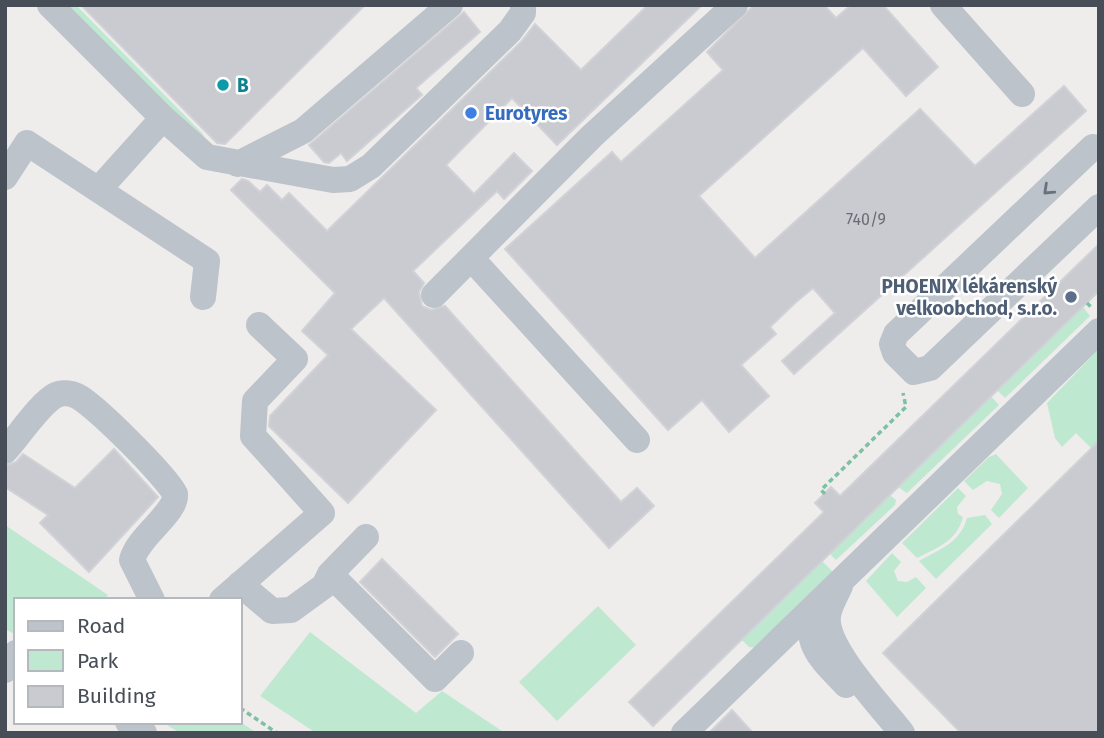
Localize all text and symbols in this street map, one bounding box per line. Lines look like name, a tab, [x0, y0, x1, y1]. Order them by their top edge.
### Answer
place label: B	[237, 74, 249, 97]
marker: B	[215, 77, 231, 93]
place label: Eurotyres	[485, 102, 568, 125]
marker: Eurotyres	[463, 105, 479, 121]
one-way arrow	[1043, 181, 1056, 194]
house number: 740/9	[846, 210, 886, 229]
place label: PHOENIX lékárenský velkoobchod, s.r.o.	[881, 275, 1057, 320]
marker: PHOENIX lékárenský velkoobchod, s.r.o.	[1063, 289, 1079, 305]
legend	[14, 598, 242, 724]
text: Road	[77, 613, 125, 639]
text: Park	[77, 648, 119, 674]
text: Building	[77, 683, 156, 709]

